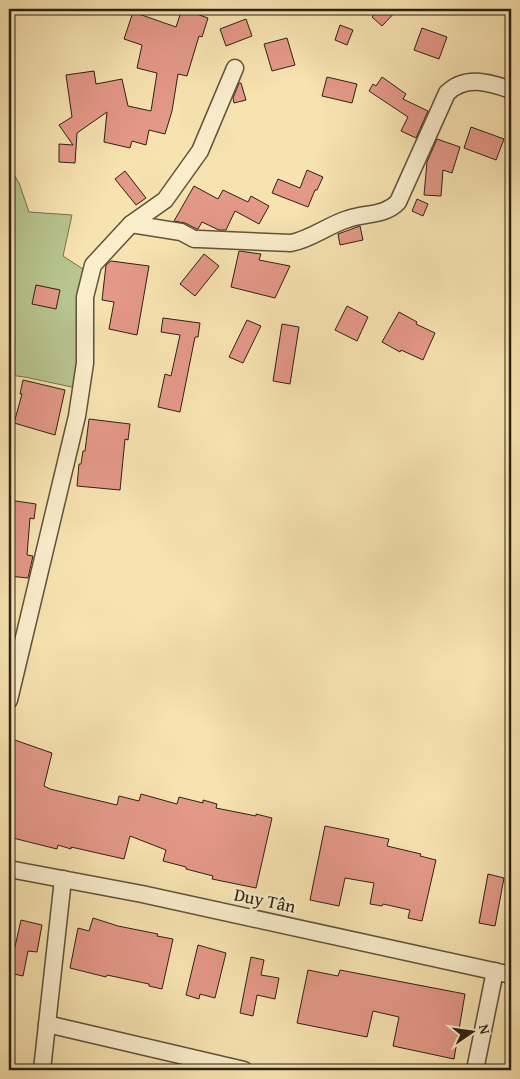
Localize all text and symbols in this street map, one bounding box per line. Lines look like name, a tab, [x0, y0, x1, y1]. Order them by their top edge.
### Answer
street label: Duy Tân	[232, 880, 298, 920]
north arrow	[448, 1006, 498, 1056]
text: N	[474, 1022, 496, 1037]

